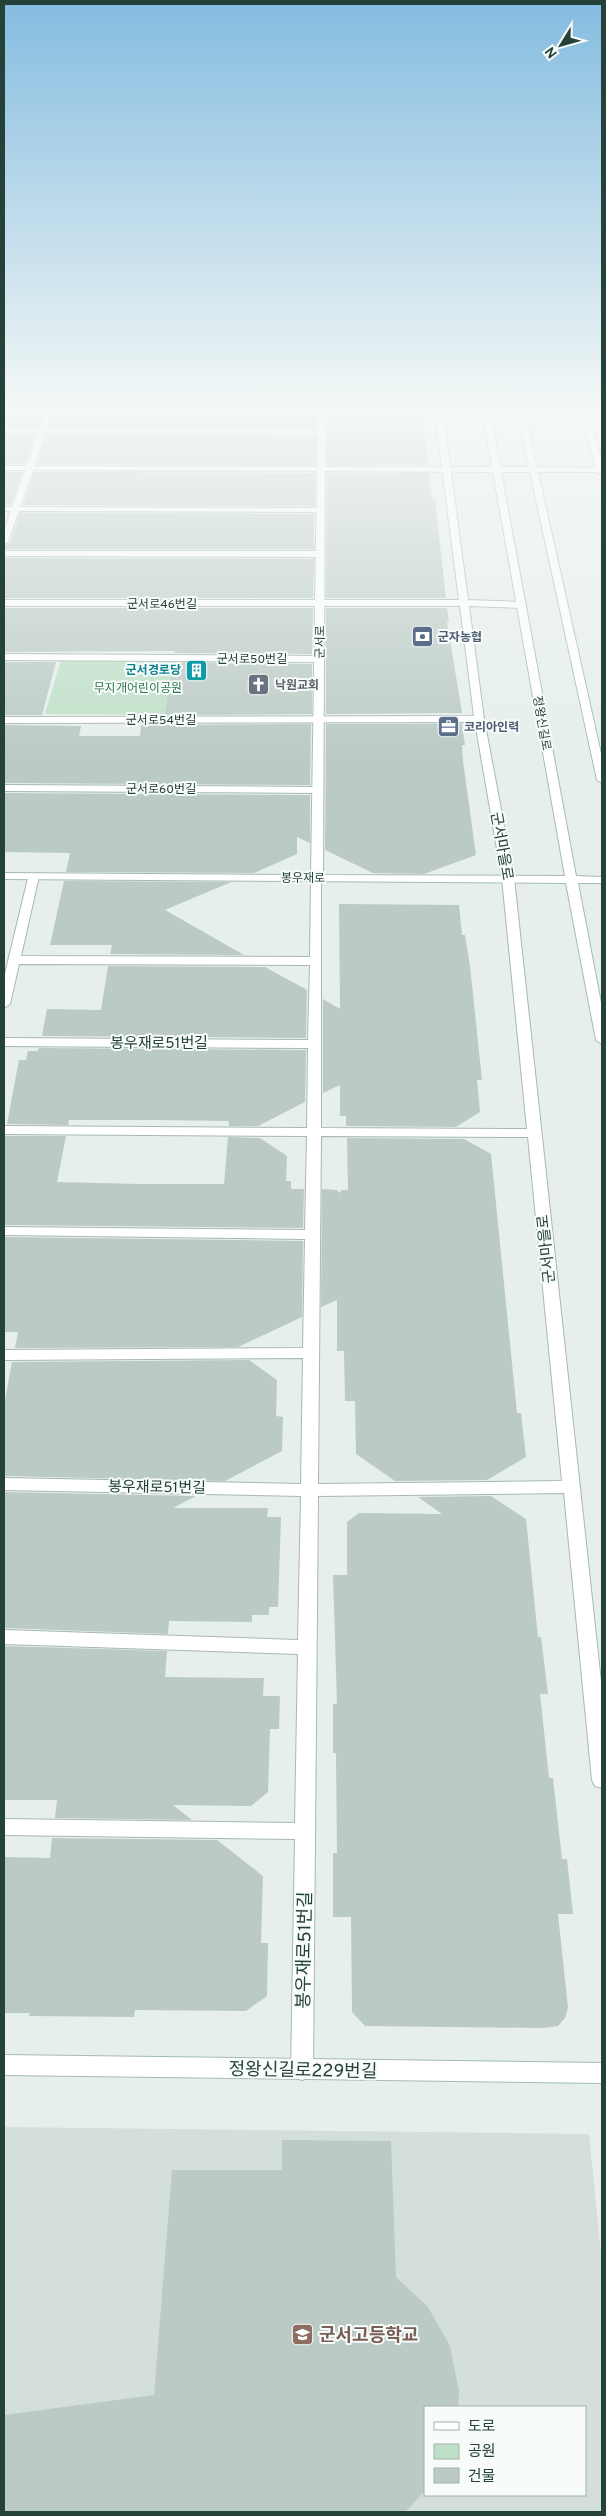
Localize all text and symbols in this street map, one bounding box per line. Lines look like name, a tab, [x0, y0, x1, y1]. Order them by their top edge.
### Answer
north arrow	[536, 20, 586, 70]
text: N	[542, 43, 562, 61]
street label: 군서로46번길	[127, 597, 197, 613]
street label: 군서로	[313, 625, 329, 659]
bank icon: 군자농협	[410, 625, 434, 649]
place label: 군자농협	[438, 630, 482, 646]
street label: 군서로50번길	[217, 652, 287, 668]
building icon: 군서경로당	[185, 658, 209, 682]
place label: 군서경로당	[126, 663, 181, 679]
church icon: 낙원교회	[247, 673, 271, 697]
place label: 낙원교회	[275, 678, 319, 694]
park label: 무지개어린이공원	[94, 681, 182, 697]
street label: 정왕신길로	[528, 695, 554, 752]
street label: 군서로54번길	[126, 713, 196, 729]
office icon: 코리아인력	[436, 715, 460, 739]
place label: 코리아인력	[464, 720, 519, 736]
street label: 군서로60번길	[126, 782, 196, 798]
street label: 군서마을로	[485, 811, 516, 882]
street label: 봉우재로	[281, 871, 325, 887]
street label: 봉우재로51번길	[110, 1035, 208, 1054]
street label: 군서마을로	[534, 1214, 561, 1284]
street label: 봉우재로51번길	[108, 1478, 206, 1499]
street label: 봉우재로51번길	[293, 1891, 318, 2009]
street label: 정왕신길로229번길	[228, 2059, 378, 2084]
school or university icon: 군서고등학교	[291, 2323, 315, 2347]
place label: 군서고등학교	[319, 2325, 418, 2348]
legend	[424, 2406, 586, 2496]
text: 도로	[468, 2418, 496, 2437]
text: 공원	[468, 2443, 496, 2462]
text: 건물	[468, 2468, 496, 2487]

